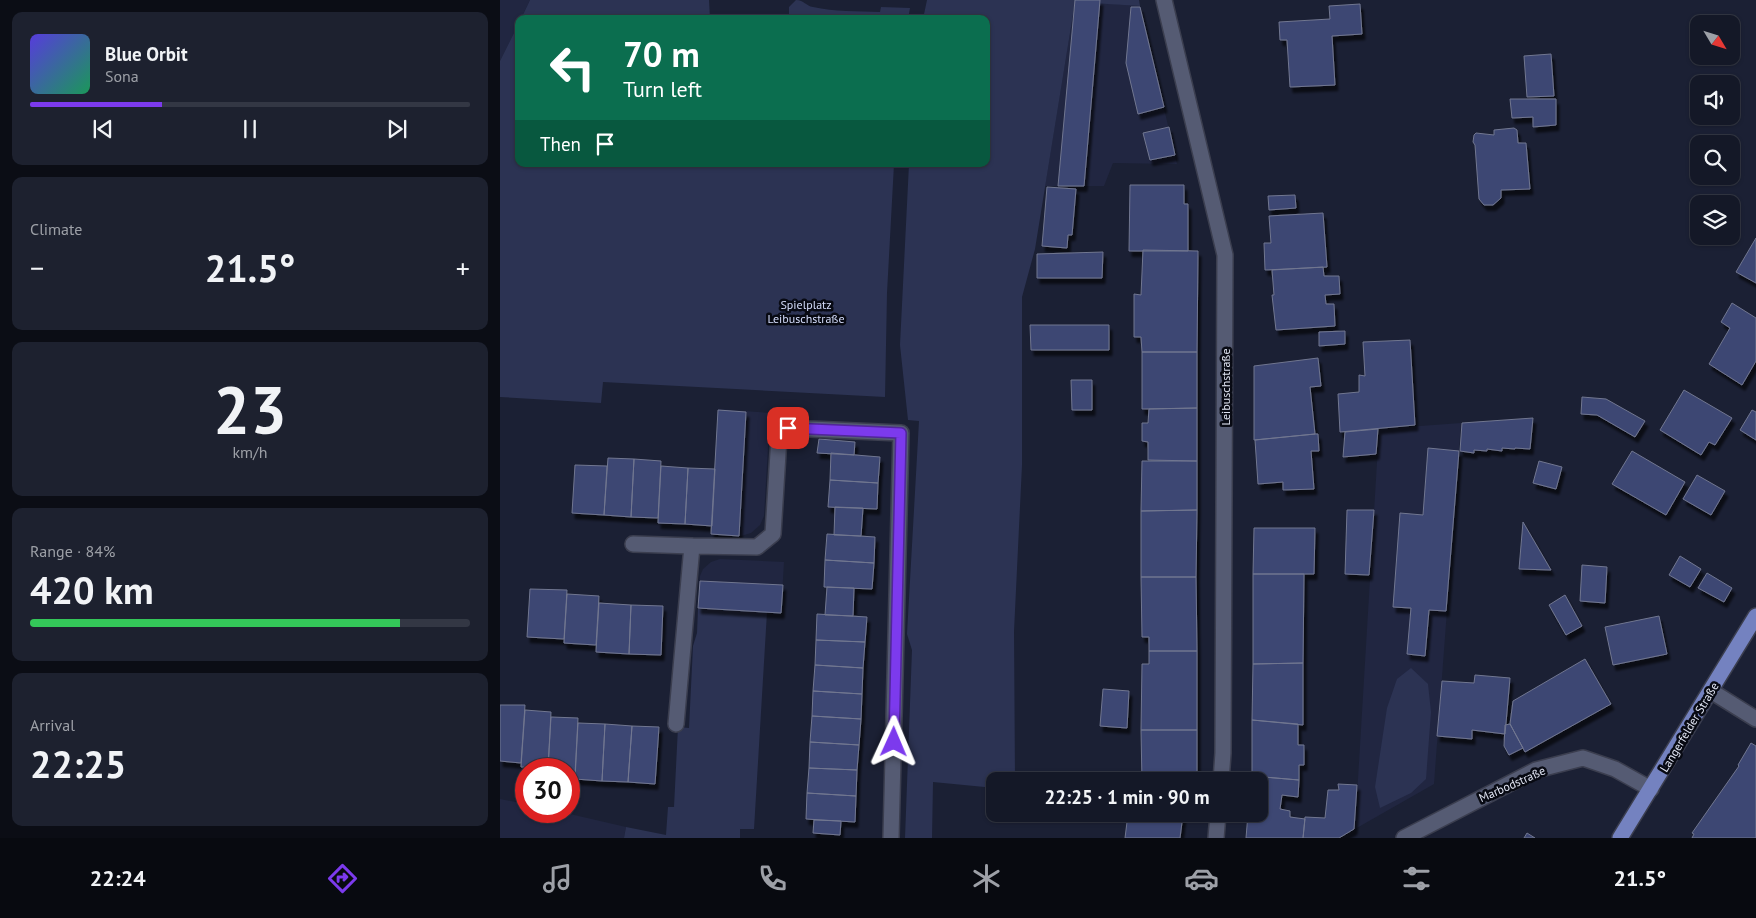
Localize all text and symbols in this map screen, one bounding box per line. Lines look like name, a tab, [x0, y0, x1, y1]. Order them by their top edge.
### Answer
north arrow	[1690, 15, 1740, 65]
map controls	[1690, 15, 1740, 245]
text: 70 m	[623, 31, 700, 77]
icon: left	[540, 35, 605, 100]
text: Blue Orbit	[105, 42, 188, 66]
text: Sona	[105, 66, 139, 86]
text: Turn left	[623, 75, 702, 103]
button: sound	[1690, 75, 1740, 125]
icon: previous	[89, 115, 117, 143]
icon: pause	[236, 115, 264, 143]
icon: next	[383, 115, 411, 143]
icon: arrive	[591, 130, 619, 158]
text: Then	[540, 132, 581, 156]
button: search	[1690, 135, 1740, 185]
button: layers	[1690, 195, 1740, 245]
text: Climate	[30, 219, 82, 239]
text: 21.5°	[205, 243, 295, 292]
text: −	[30, 249, 44, 286]
text: +	[456, 249, 470, 286]
park label: Spielplatz Leibuschstraße	[767, 297, 845, 326]
street label: Leibuschstraße	[1218, 348, 1233, 426]
text: 23	[213, 367, 287, 451]
pin	[767, 407, 809, 449]
icon: arrive	[774, 414, 802, 442]
text: km/h	[232, 442, 268, 462]
text: Range · 84%	[30, 541, 115, 561]
text: 420 km	[30, 565, 154, 614]
street label: Langerfelder Straße	[1656, 679, 1722, 775]
text: Arrival	[30, 715, 75, 735]
position arrow	[867, 715, 919, 767]
text: 22:25	[30, 739, 126, 788]
speed limit sign: 30	[515, 758, 580, 823]
street label: Marbodstraße	[1476, 763, 1548, 805]
text: 22:25 · 1 min · 90 m	[1044, 785, 1210, 809]
icon: directions	[325, 861, 360, 896]
icon: music	[540, 861, 575, 896]
icon: phone	[755, 861, 790, 896]
icon: climate	[969, 861, 1004, 896]
icon: car	[1184, 861, 1219, 896]
icon: filters	[1399, 861, 1434, 896]
text: 22:24	[90, 864, 146, 892]
text: 21.5°	[1614, 864, 1666, 892]

